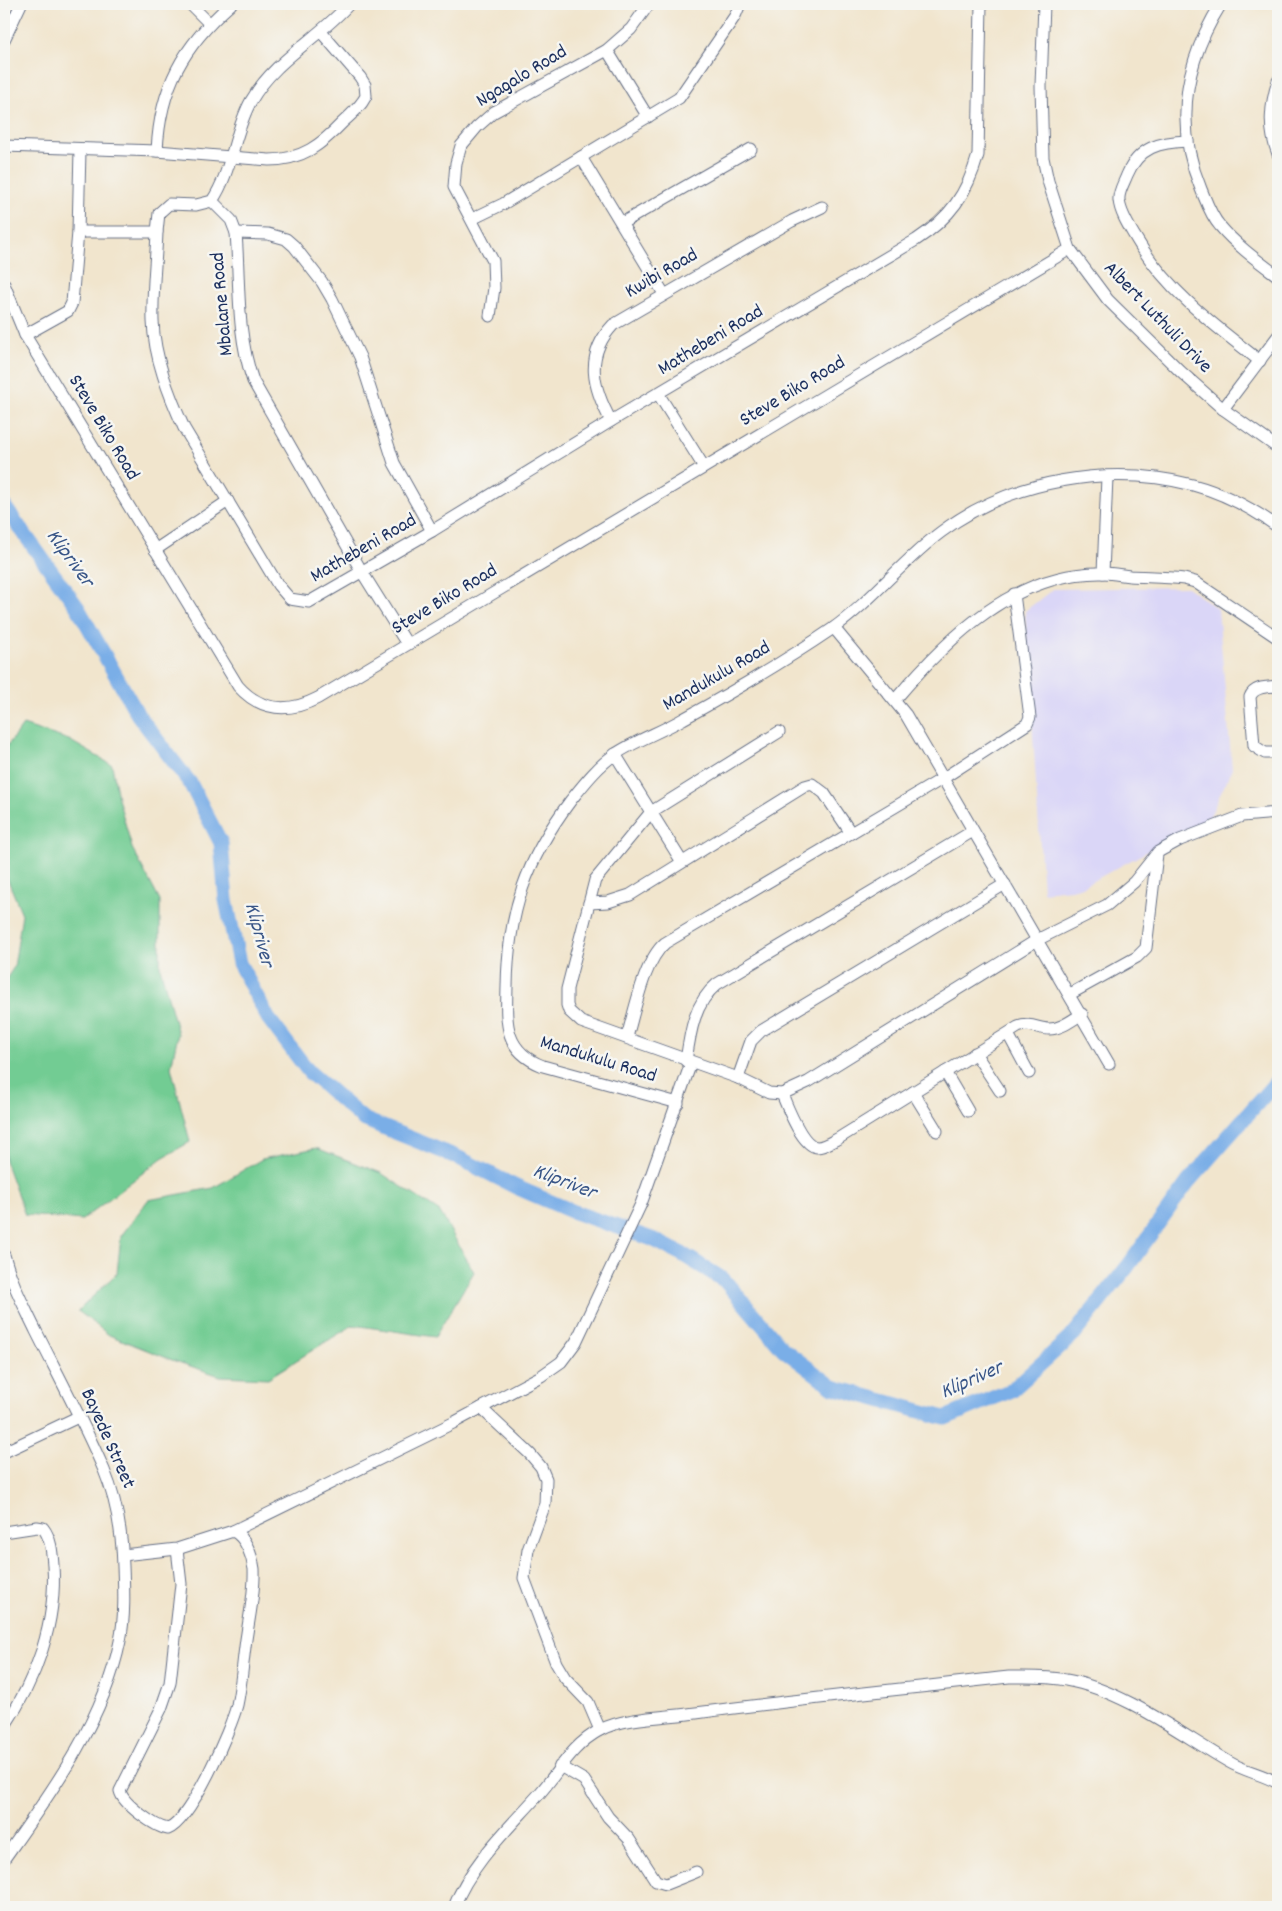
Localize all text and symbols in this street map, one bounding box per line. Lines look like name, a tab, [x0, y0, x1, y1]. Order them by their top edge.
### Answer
street label: Ngagalo Road	[471, 39, 573, 115]
street label: Kwibi Road	[620, 242, 704, 306]
street label: Mbalane Road	[205, 251, 241, 357]
street label: Albert Luthuli Drive	[1096, 256, 1218, 380]
street label: Mathebeni Road	[653, 298, 769, 384]
street label: Steve Biko Road	[735, 349, 851, 435]
street label: Steve Biko Road	[60, 370, 146, 486]
street label: Mathebeni Road	[306, 507, 422, 591]
water label: Klipriver	[38, 524, 102, 596]
street label: Steve Biko Road	[387, 557, 503, 643]
street label: Mandukulu Road	[658, 635, 776, 719]
water label: Klipriver	[235, 899, 282, 973]
street label: Mandukulu Road	[536, 1029, 660, 1091]
water label: Klipriver	[528, 1157, 602, 1210]
water label: Klipriver	[936, 1353, 1010, 1408]
street label: Bayede Street	[72, 1384, 142, 1494]

